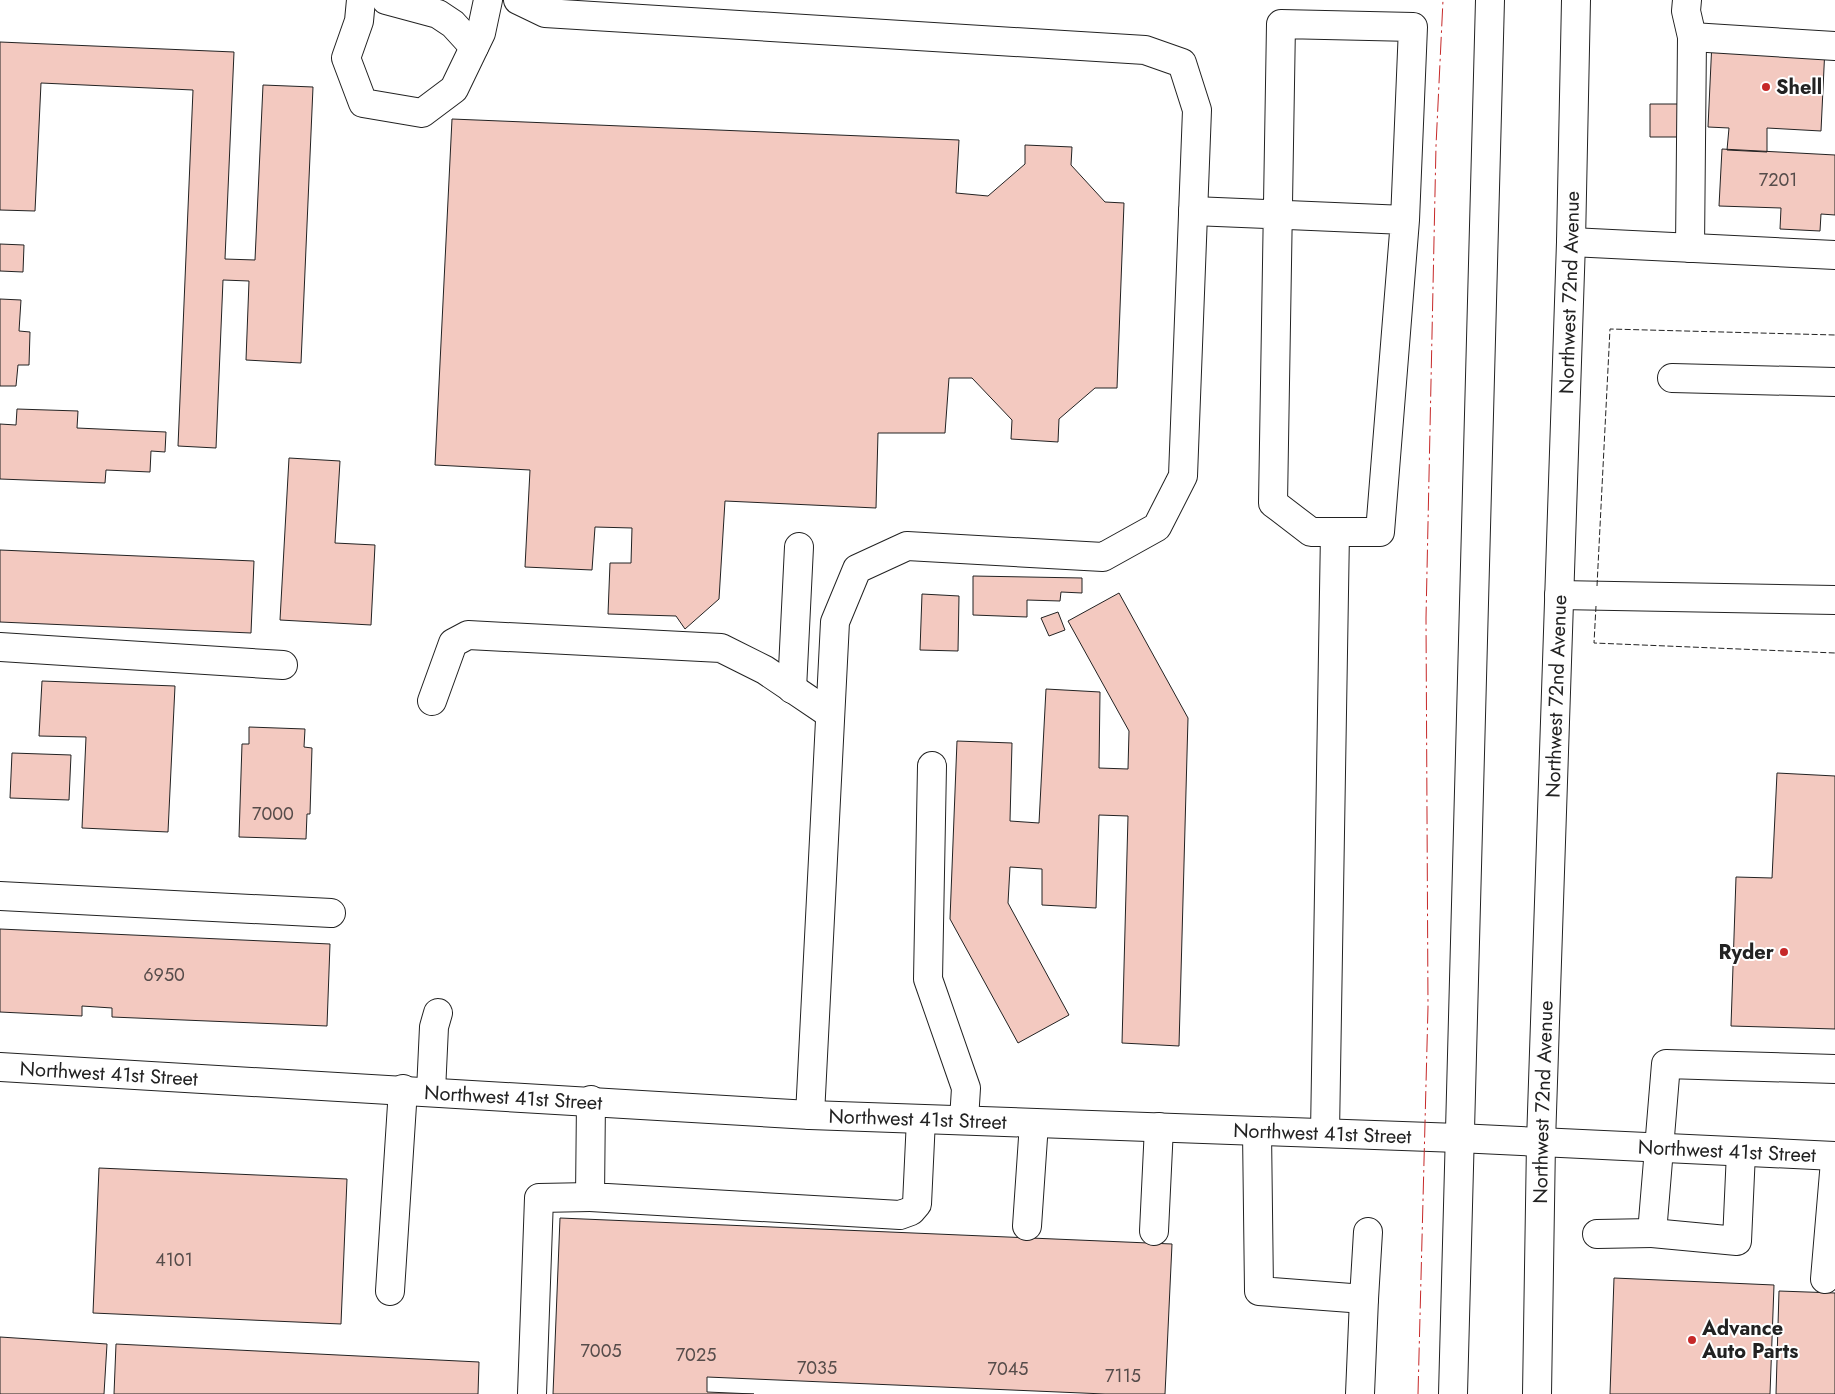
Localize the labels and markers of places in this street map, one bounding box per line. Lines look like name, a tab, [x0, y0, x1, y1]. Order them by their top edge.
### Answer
place label: Shell	[1776, 73, 1822, 102]
marker: Shell	[1760, 81, 1772, 93]
place label: Ryder	[1719, 938, 1775, 967]
marker: Ryder	[1778, 946, 1790, 958]
place label: Advance Auto Parts	[1701, 1314, 1798, 1366]
marker: Advance Auto Parts	[1686, 1334, 1698, 1346]

